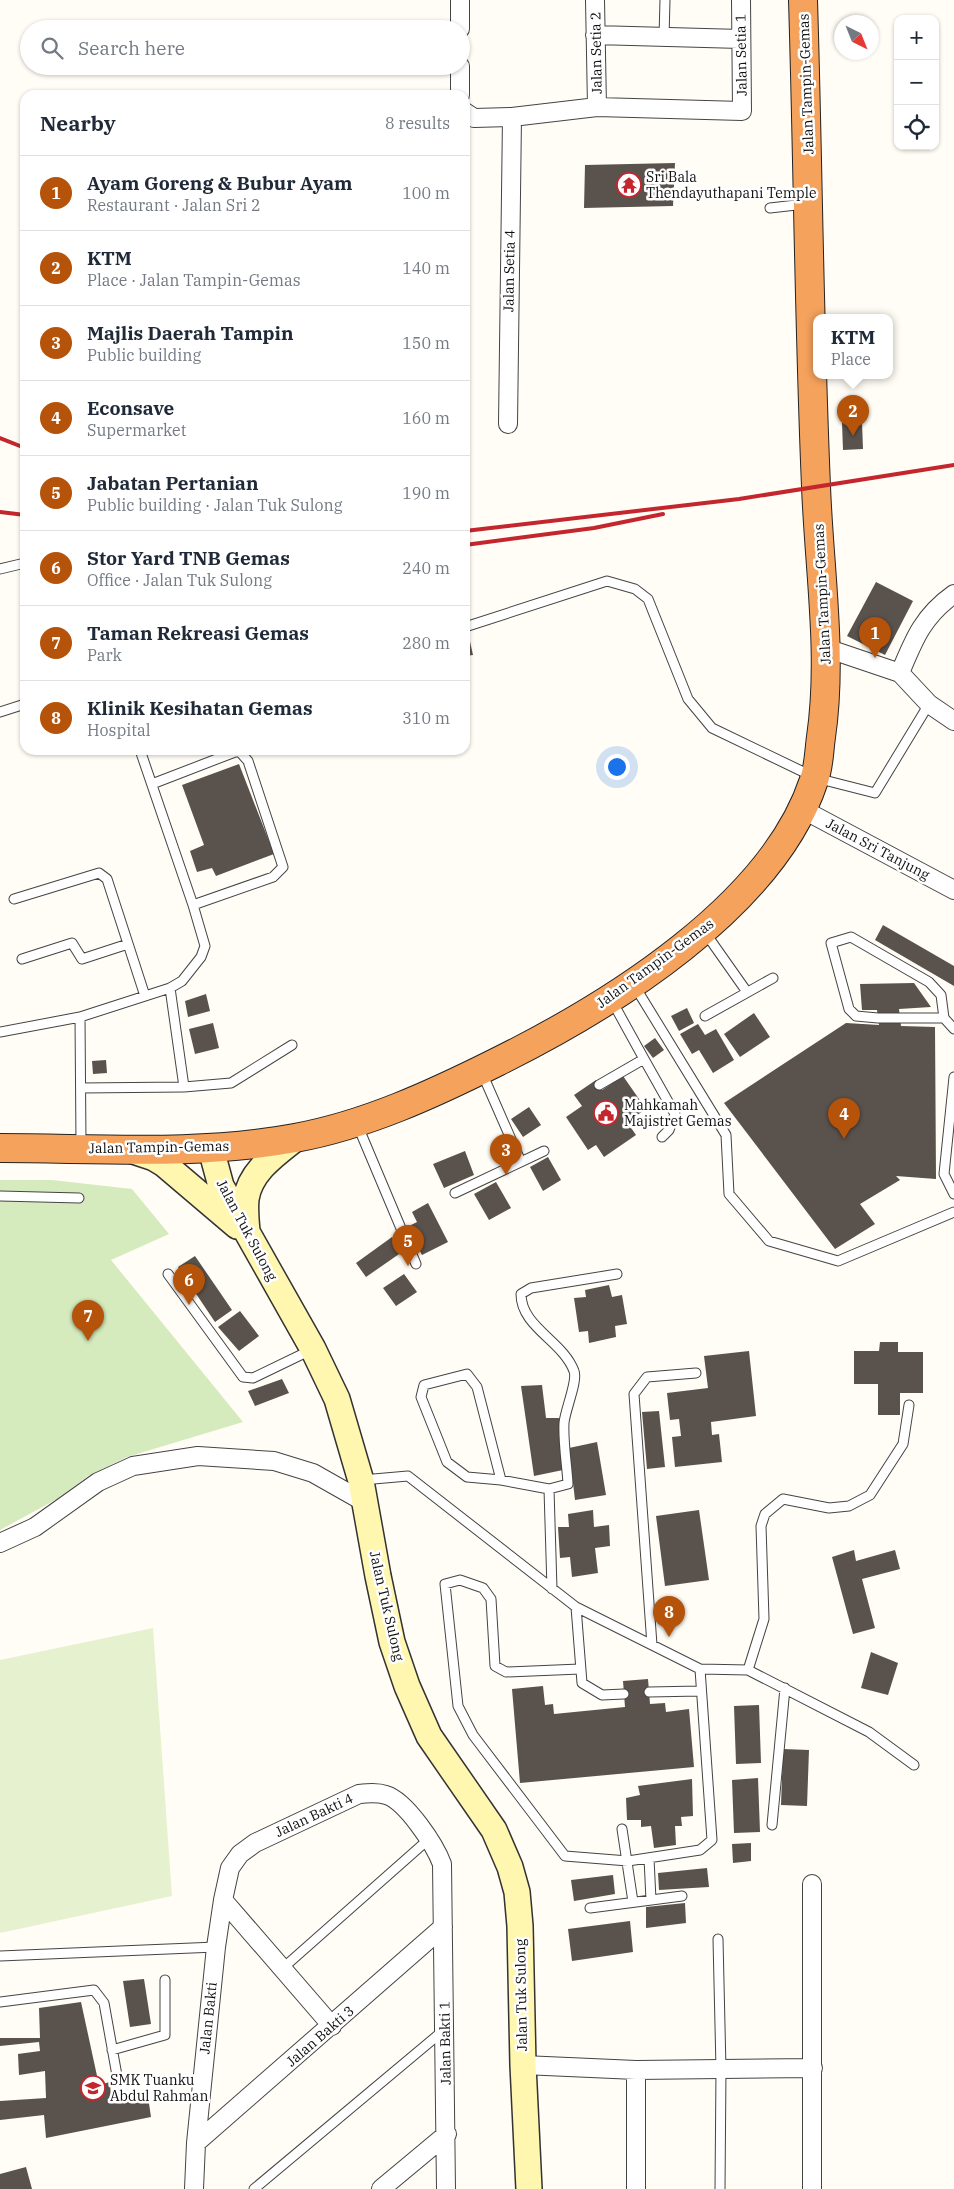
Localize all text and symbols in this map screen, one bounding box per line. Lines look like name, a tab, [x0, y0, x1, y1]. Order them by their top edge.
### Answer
street label: Jalan Setia 2	[586, 12, 606, 94]
street label: Jalan Tampin-Gemas	[795, 13, 817, 155]
street label: Jalan Setia 1	[731, 14, 751, 96]
north arrow	[834, 15, 879, 60]
map controls	[894, 15, 939, 150]
button: +	[894, 15, 939, 60]
search box	[20, 20, 470, 75]
icon: search	[38, 34, 66, 62]
text: Search here	[78, 36, 185, 60]
button: −	[894, 60, 939, 105]
button: locate	[894, 105, 939, 150]
text: Nearby	[40, 109, 116, 137]
text: 8 results	[385, 113, 450, 133]
place label: Sri Bala Thendayuthapani Temple	[646, 168, 816, 202]
text: Ayam Goreng & Bubur Ayam	[87, 171, 352, 195]
temple icon: Sri Bala Thendayuthapani Temple	[616, 172, 642, 198]
text: 1	[51, 183, 61, 203]
text: 100 m	[402, 183, 450, 203]
text: Restaurant · Jalan Sri 2	[87, 195, 261, 215]
street label: Jalan Setia 4	[499, 230, 519, 312]
text: KTM	[87, 246, 132, 270]
text: 2	[51, 258, 61, 278]
text: 140 m	[402, 258, 450, 278]
text: Place · Jalan Tampin-Gemas	[87, 270, 301, 290]
popup	[813, 314, 893, 379]
text: Majlis Daerah Tampin	[87, 321, 294, 345]
text: KTM	[831, 325, 875, 349]
text: 3	[51, 333, 61, 353]
text: 150 m	[402, 333, 450, 353]
text: Public building	[87, 345, 201, 365]
text: Place	[831, 349, 871, 369]
pin: 2	[837, 395, 869, 436]
text: Econsave	[87, 396, 174, 420]
text: 4	[51, 408, 61, 428]
text: 160 m	[402, 408, 450, 428]
text: Supermarket	[87, 420, 186, 440]
text: Jabatan Pertanian	[87, 471, 259, 495]
text: 5	[51, 483, 61, 503]
text: 190 m	[402, 483, 450, 503]
text: Public building · Jalan Tuk Sulong	[87, 495, 342, 515]
street label: Jalan Tampin-Gemas	[809, 523, 835, 665]
text: Stor Yard TNB Gemas	[87, 546, 290, 570]
text: 6	[51, 558, 61, 578]
text: 240 m	[402, 558, 450, 578]
text: Office · Jalan Tuk Sulong	[87, 570, 272, 590]
pin: 1	[859, 617, 891, 658]
text: Taman Rekreasi Gemas	[87, 621, 309, 645]
text: 7	[51, 633, 61, 653]
text: 280 m	[402, 633, 450, 653]
text: Park	[87, 645, 122, 665]
text: Klinik Kesihatan Gemas	[87, 696, 313, 720]
text: 8	[51, 708, 61, 728]
text: 310 m	[402, 708, 450, 728]
text: Hospital	[87, 720, 150, 740]
your location	[604, 754, 630, 780]
street label: Jalan Sri Tanjung	[823, 814, 933, 884]
street label: Jalan Tampin-Gemas	[593, 914, 717, 1012]
place label: Mahkamah Majistret Gemas	[624, 1096, 732, 1130]
pin: 4	[828, 1098, 860, 1139]
public building icon: Mahkamah Majistret Gemas	[593, 1100, 619, 1126]
pin: 3	[490, 1134, 522, 1175]
street label: Jalan Tampin-Gemas	[89, 1137, 230, 1157]
street label: Jalan Tuk Sulong	[213, 1176, 282, 1284]
pin: 5	[392, 1225, 424, 1266]
pin: 6	[173, 1264, 205, 1305]
pin: 7	[72, 1300, 104, 1341]
street label: Jalan Tuk Sulong	[366, 1549, 409, 1663]
pin: 8	[653, 1596, 685, 1637]
street label: Jalan Bakti 4	[272, 1789, 356, 1841]
street label: Jalan Tuk Sulong	[511, 1938, 531, 2051]
street label: Jalan Bakti	[195, 1981, 221, 2055]
street label: Jalan Bakti 1	[435, 2001, 455, 2085]
street label: Jalan Bakti 3	[282, 2002, 358, 2070]
place label: SMK Tuanku Abdul Rahman	[110, 2071, 209, 2105]
school or university icon: SMK Tuanku Abdul Rahman	[80, 2075, 106, 2101]

